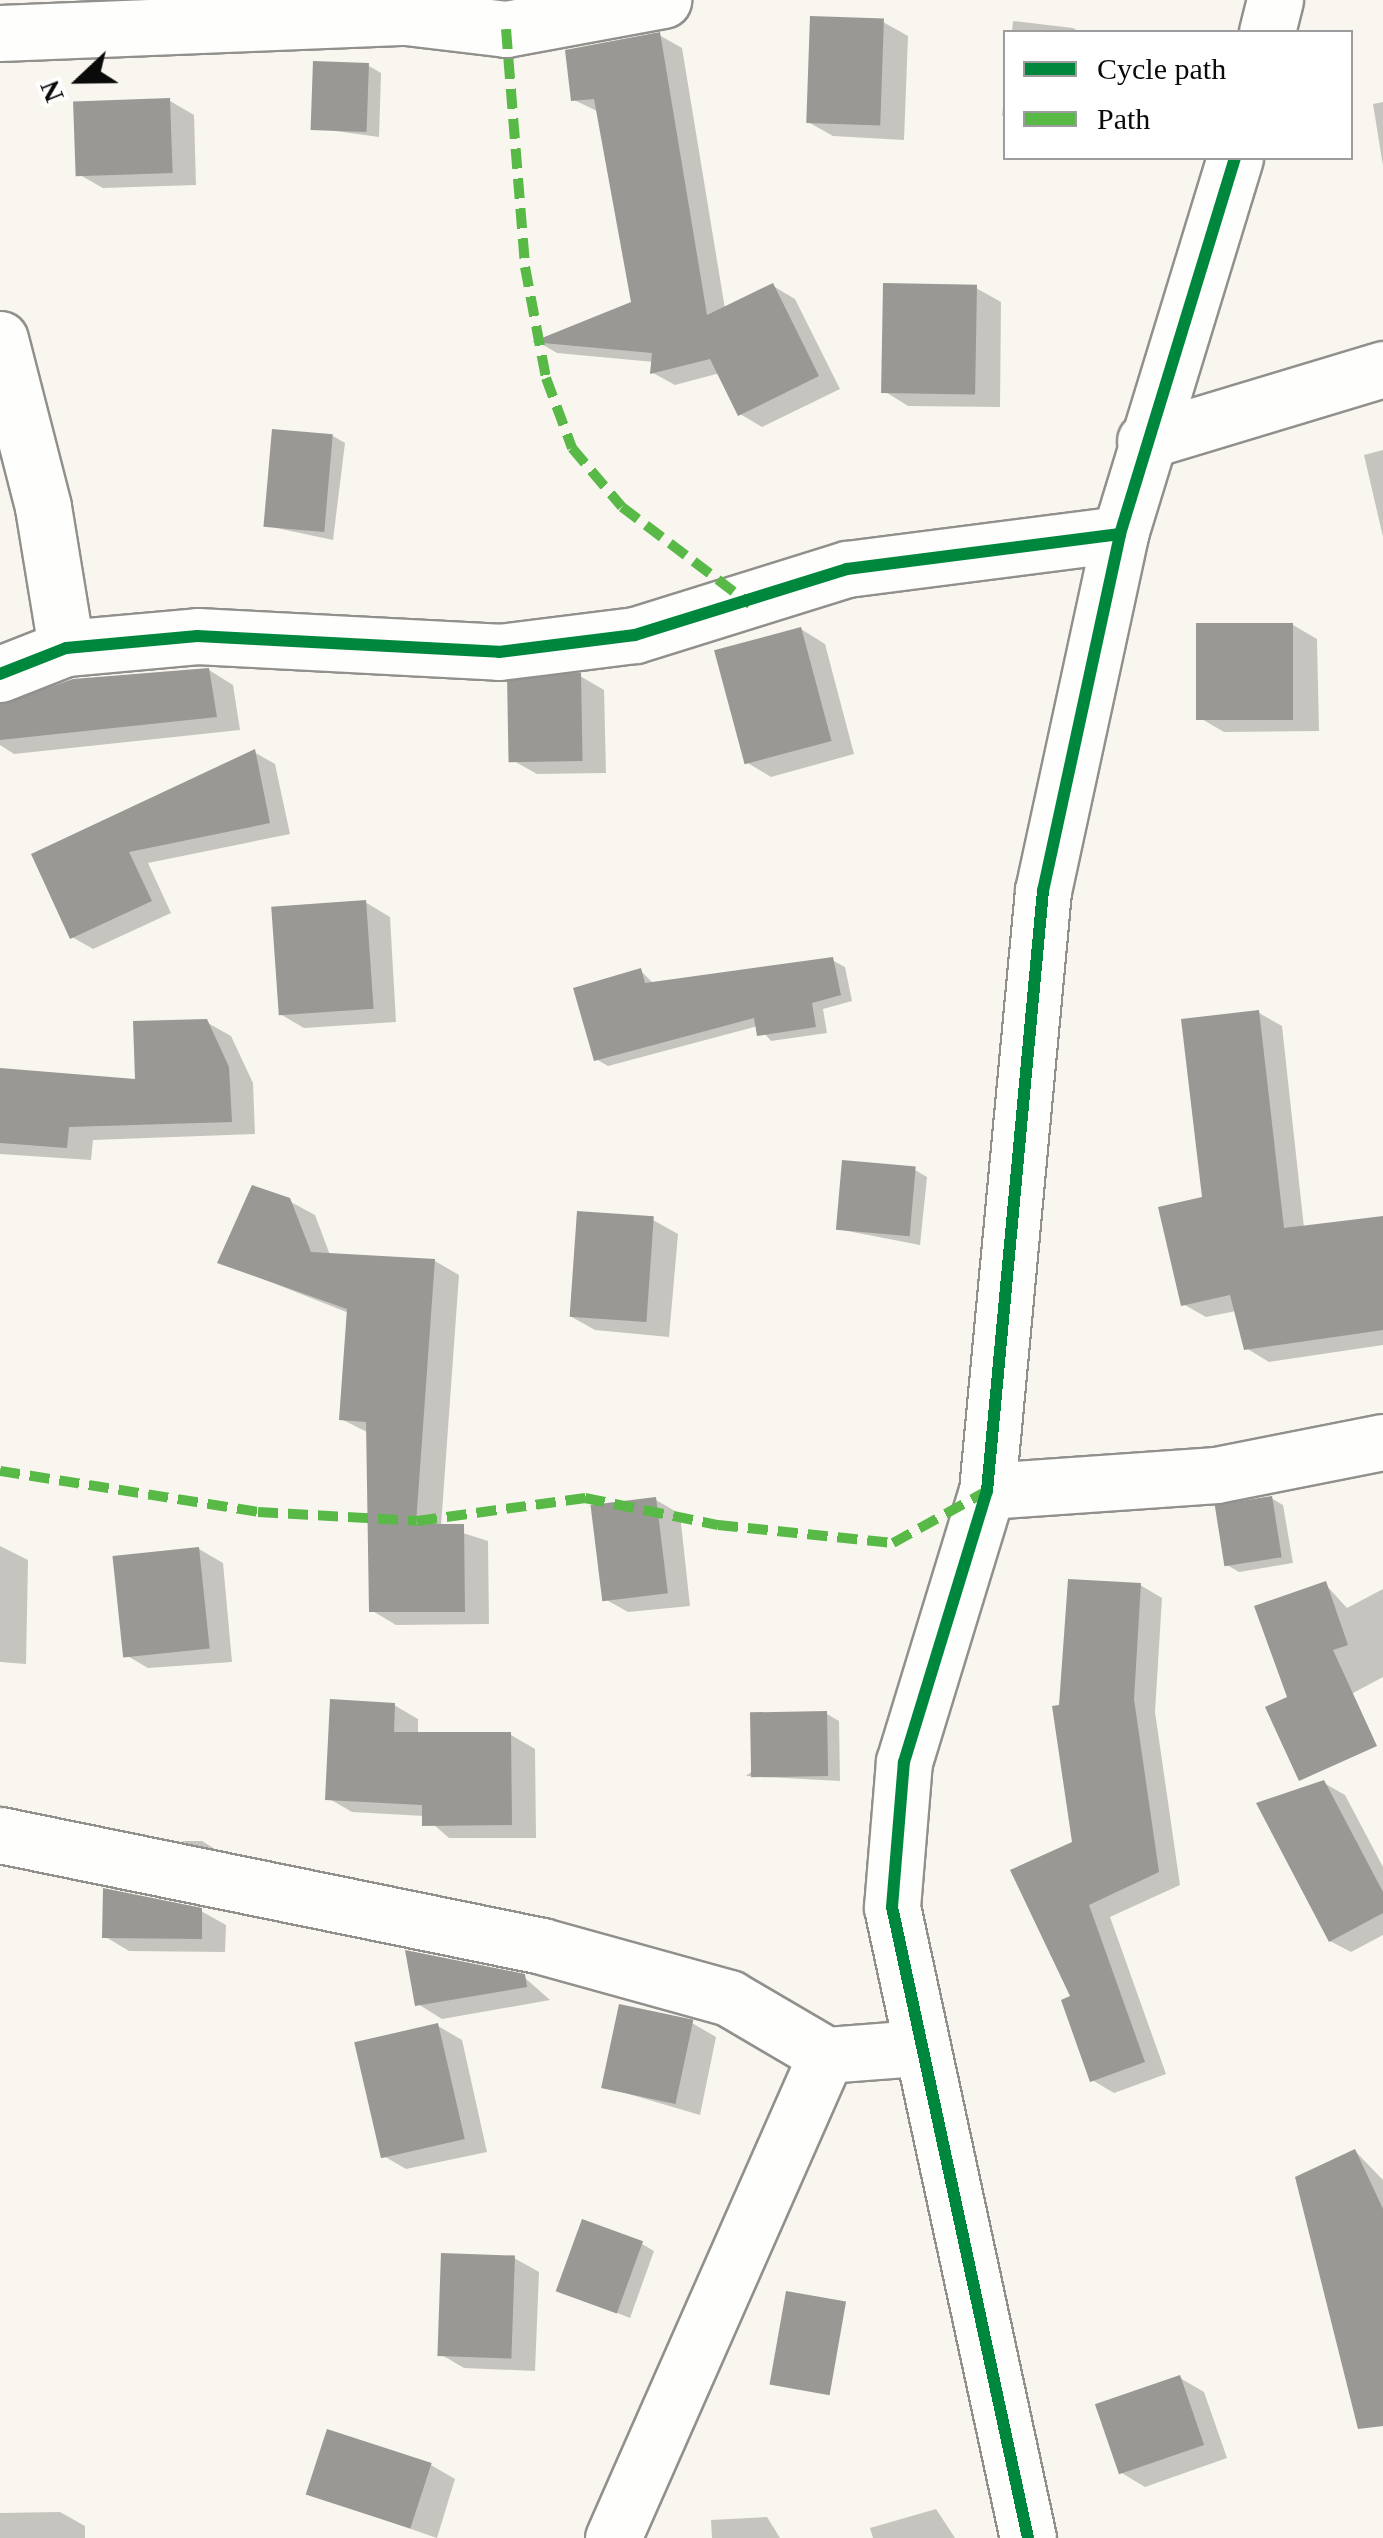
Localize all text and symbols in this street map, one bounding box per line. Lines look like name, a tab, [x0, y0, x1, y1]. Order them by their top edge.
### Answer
north arrow	[30, 30, 130, 130]
legend	[1003, 30, 1353, 160]
text: Cycle path	[1097, 52, 1226, 85]
text: N	[34, 76, 70, 107]
text: Path	[1097, 102, 1150, 135]

